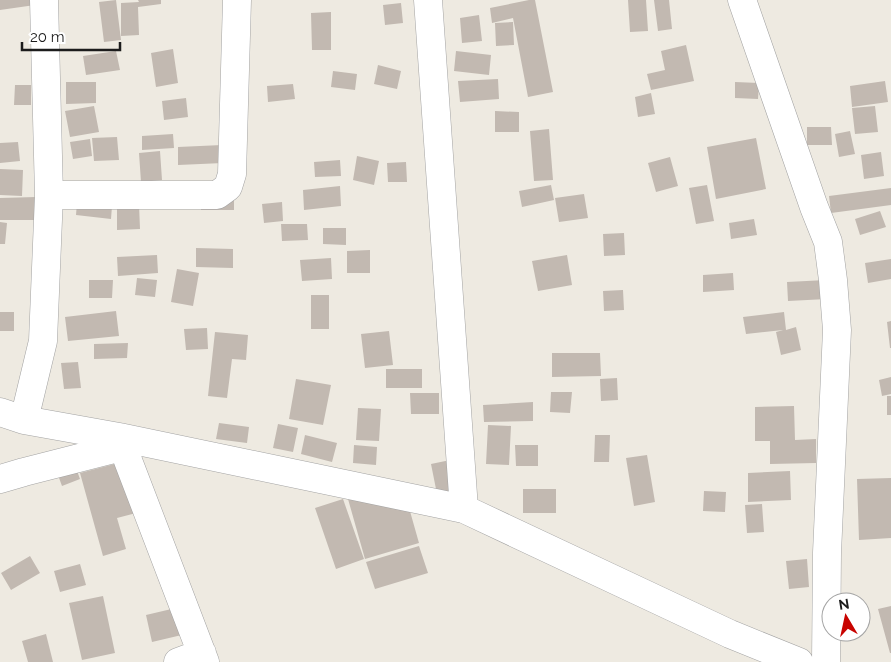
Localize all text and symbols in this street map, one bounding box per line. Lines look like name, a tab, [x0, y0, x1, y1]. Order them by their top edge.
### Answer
scale bar	[22, 20, 120, 52]
text: 20 m	[30, 28, 65, 46]
north arrow	[821, 592, 871, 642]
text: N	[837, 595, 850, 613]

